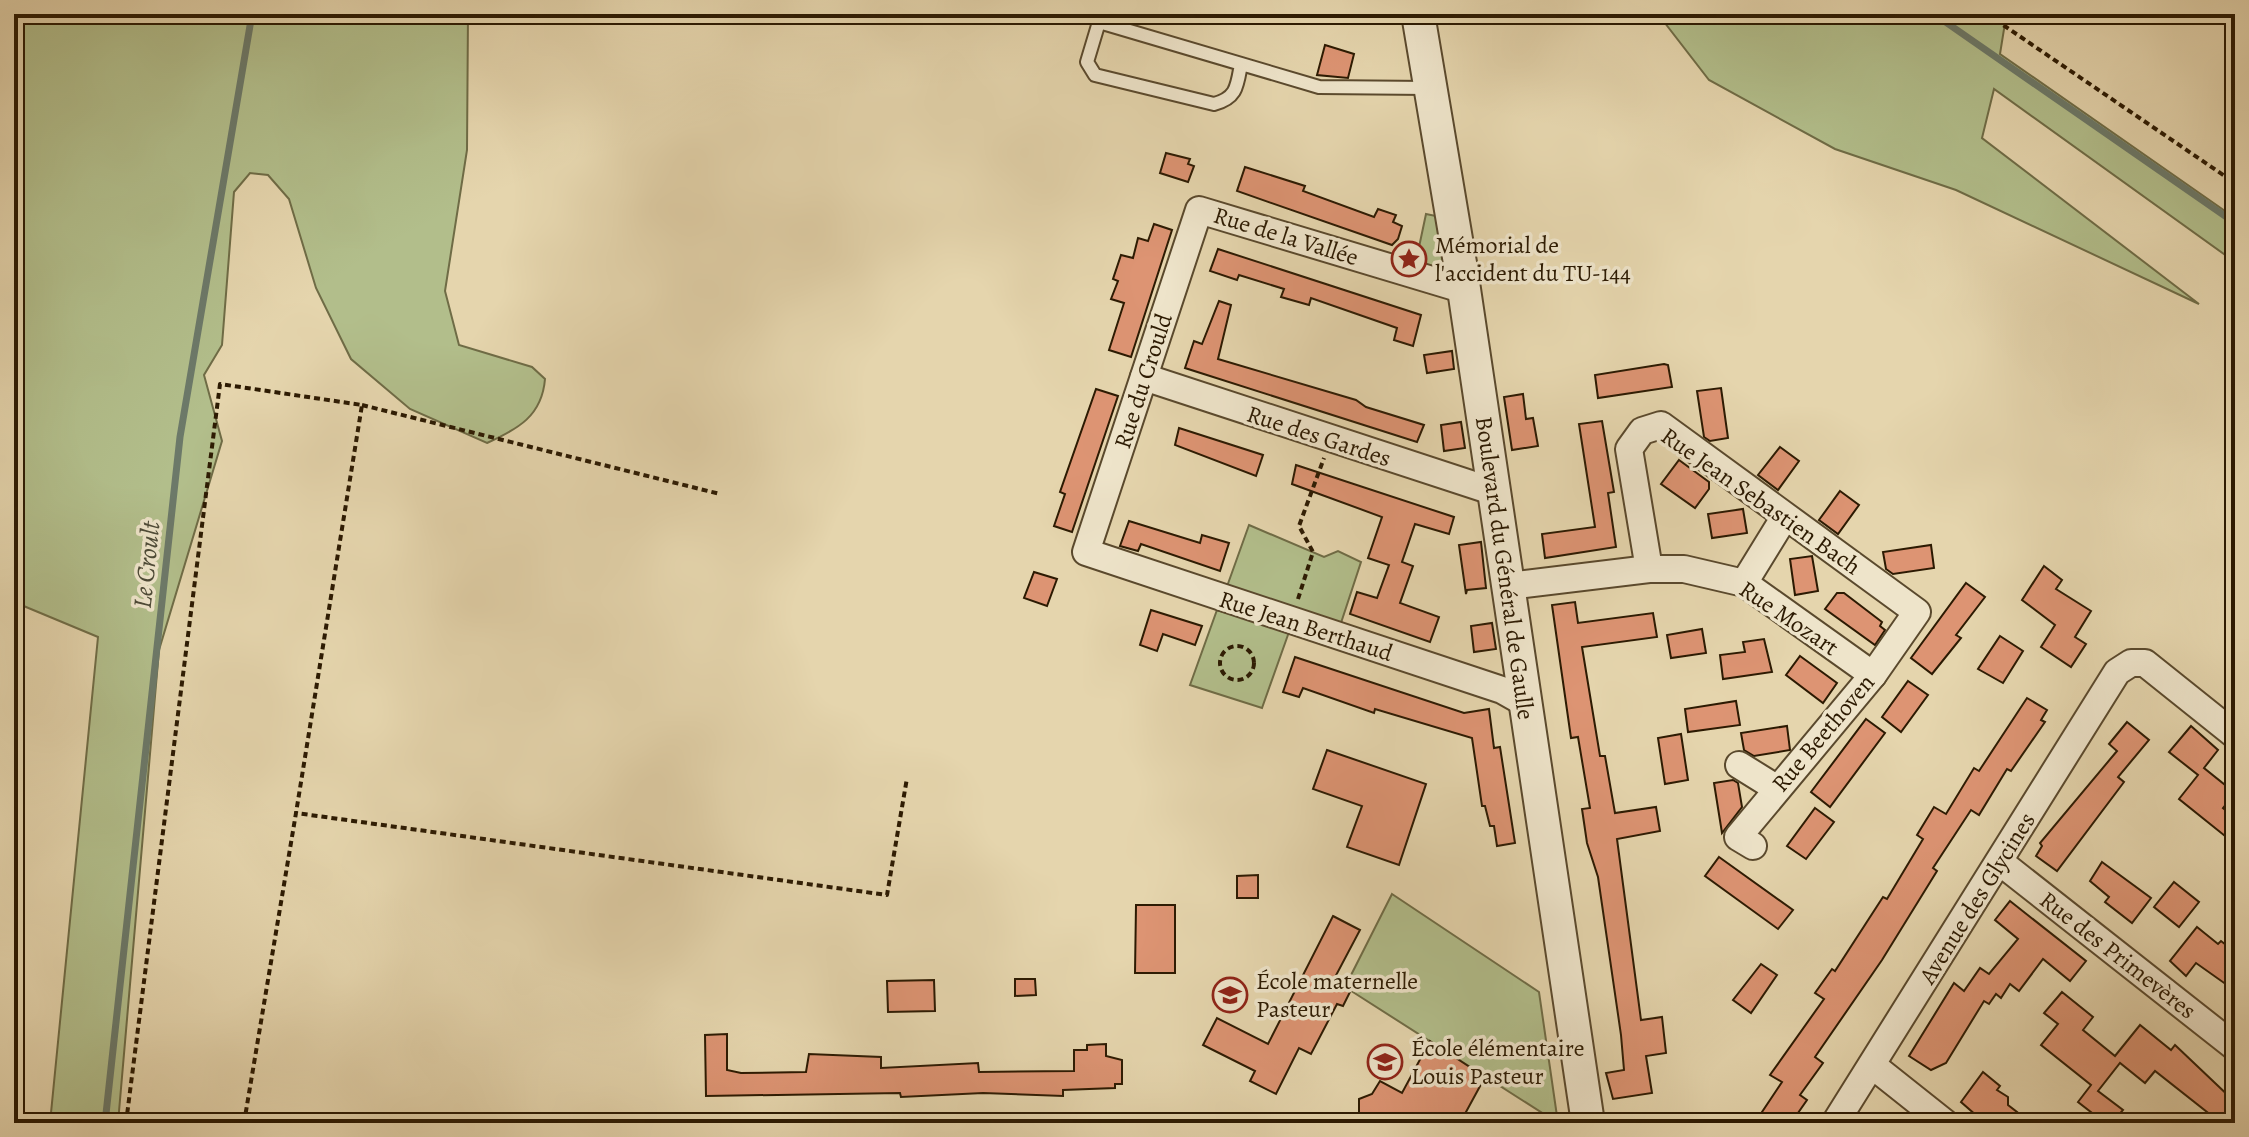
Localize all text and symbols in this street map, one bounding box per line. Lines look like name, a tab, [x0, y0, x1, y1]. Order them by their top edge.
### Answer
street label: Rue de la Vallée	[1210, 199, 1362, 273]
place label: Mémorial de l'accident du TU-144	[1435, 229, 1631, 289]
place icon: Mémorial de l'accident du TU-144	[1390, 240, 1428, 278]
street label: Rue du Crould	[1106, 309, 1180, 453]
street label: Rue des Gardes	[1243, 398, 1395, 474]
street label: Boulevard du Général de Gaulle	[1468, 414, 1542, 722]
street label: Rue Jean Sebastien Bach	[1655, 420, 1867, 582]
water label: Le Croult	[125, 518, 169, 610]
street label: Rue Mozart	[1733, 573, 1845, 663]
street label: Rue Jean Berthaud	[1215, 583, 1397, 669]
street label: Rue Beethoven	[1764, 667, 1882, 799]
street label: Avenue des Glycines	[1911, 806, 2043, 991]
street label: Rue des Primevères	[2033, 884, 2203, 1026]
place label: École maternelle Pasteur	[1256, 965, 1418, 1025]
school or university icon: École maternelle Pasteur	[1211, 976, 1249, 1014]
place label: École élémentaire Louis Pasteur	[1411, 1032, 1585, 1092]
school or university icon: École élémentaire Louis Pasteur	[1366, 1043, 1404, 1081]

